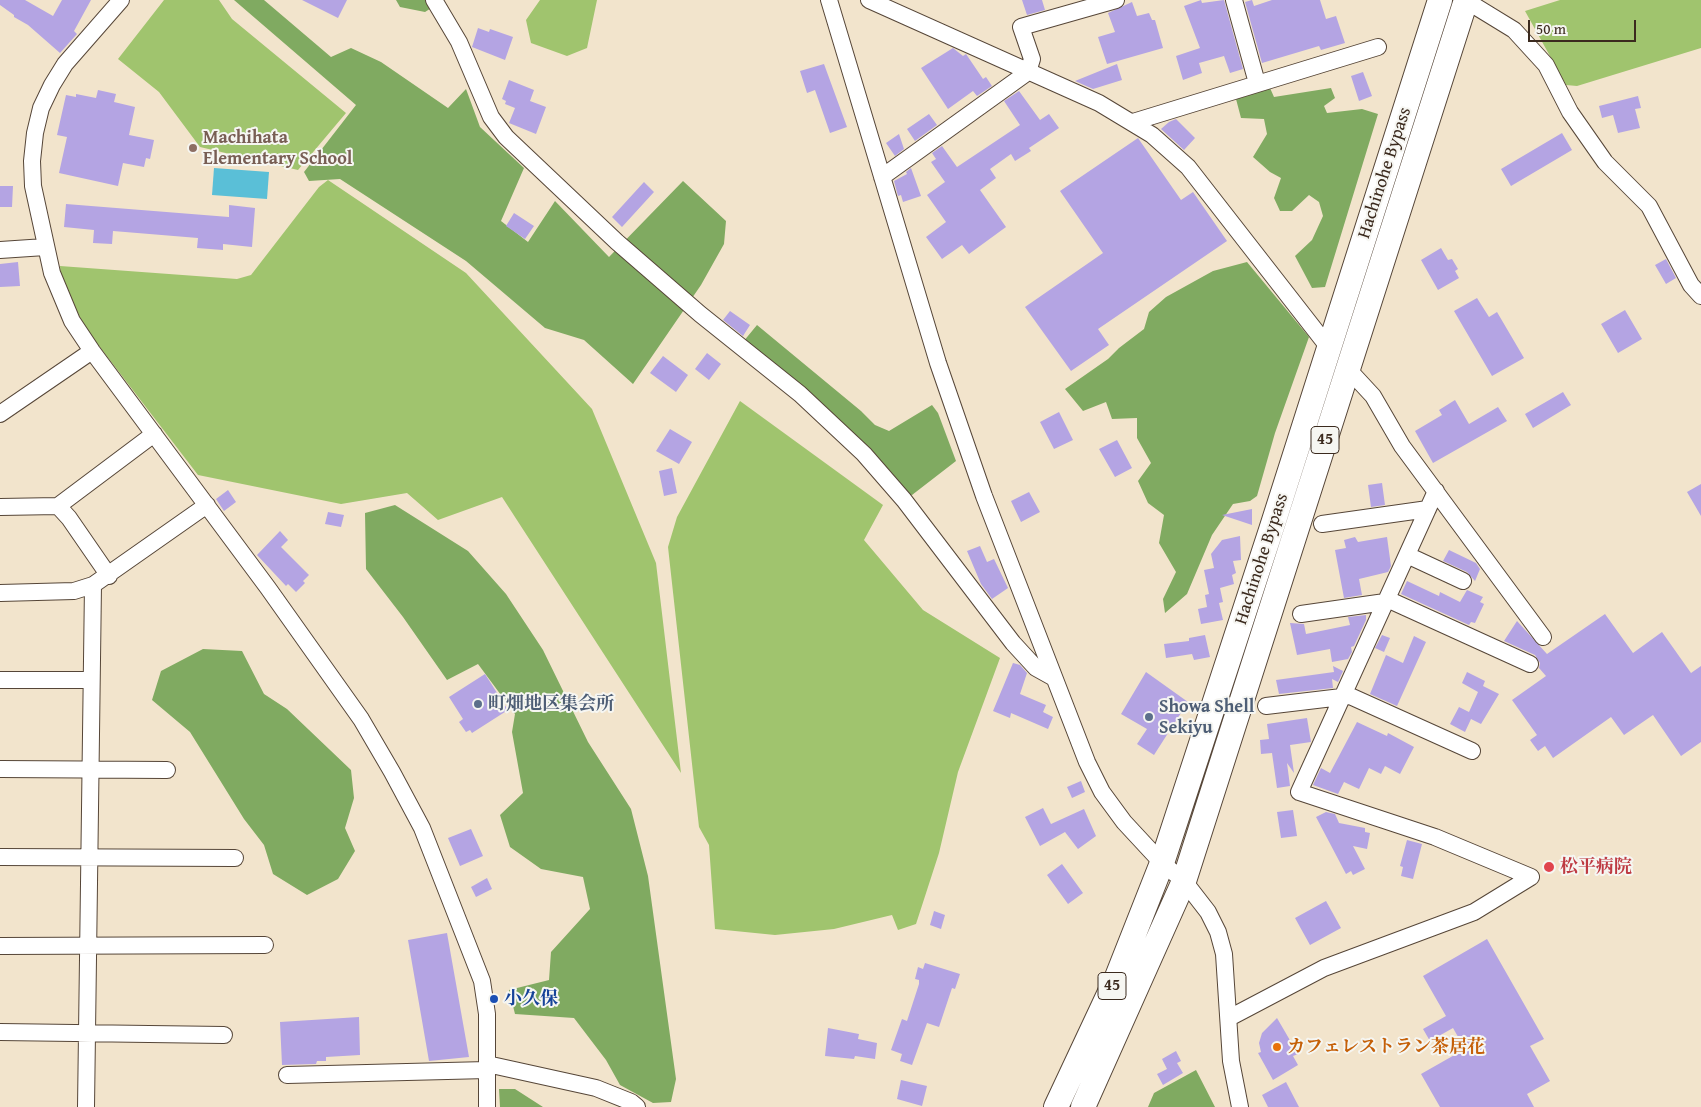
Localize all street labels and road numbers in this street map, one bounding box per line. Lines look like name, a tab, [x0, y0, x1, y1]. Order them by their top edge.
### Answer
street label: Hachinohe Bypass	[1354, 105, 1416, 241]
road number: 45	[1311, 426, 1339, 454]
street label: Hachinohe Bypass	[1231, 491, 1293, 627]
road number: 45	[1098, 972, 1126, 999]

